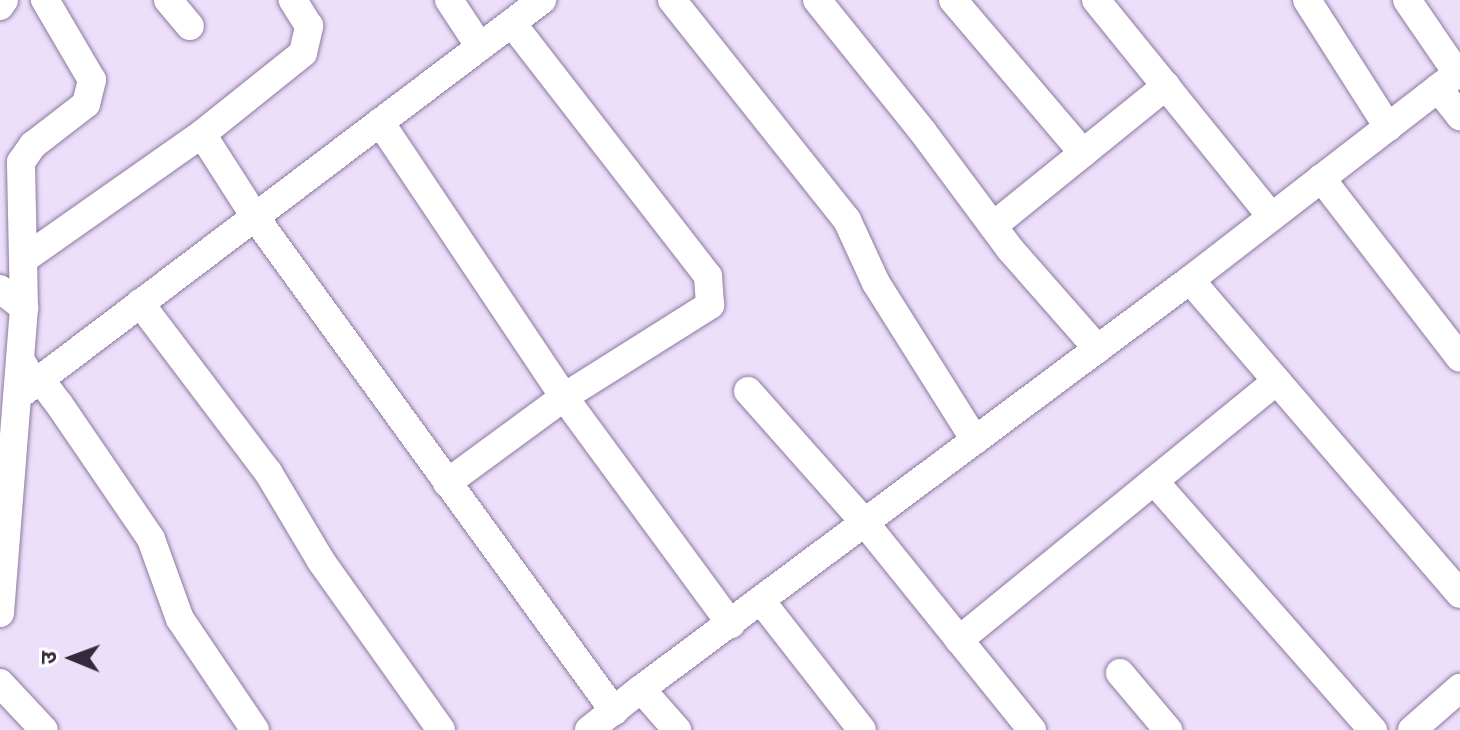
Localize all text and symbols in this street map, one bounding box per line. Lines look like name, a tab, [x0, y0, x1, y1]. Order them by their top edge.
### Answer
north arrow	[32, 618, 112, 698]
text: उ	[32, 651, 64, 664]

